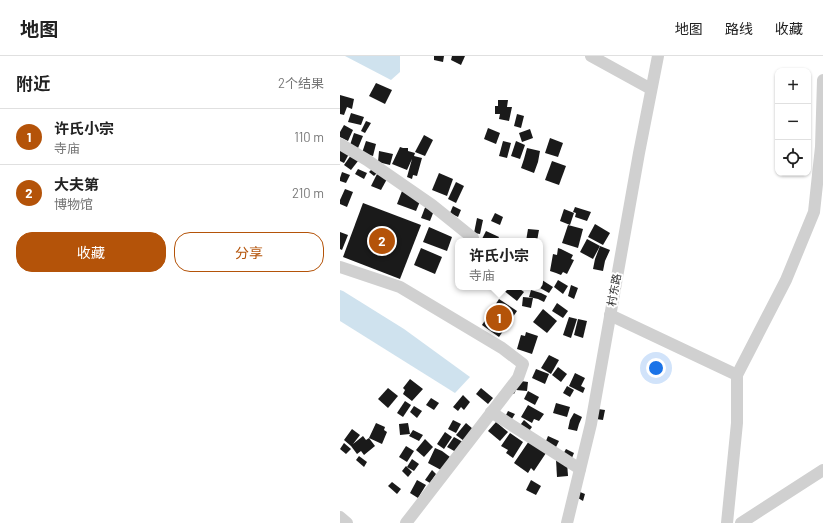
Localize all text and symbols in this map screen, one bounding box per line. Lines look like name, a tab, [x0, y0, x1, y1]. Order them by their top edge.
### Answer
text: 地图	[20, 17, 58, 40]
text: 地图	[675, 20, 703, 37]
text: 路线	[725, 20, 753, 37]
text: 收藏	[775, 20, 803, 37]
map controls	[775, 68, 811, 176]
button: +	[775, 68, 811, 104]
text: 附近	[16, 73, 50, 93]
text: 2个结果	[278, 75, 324, 91]
button: −	[775, 104, 811, 140]
text: 许氏小宗	[54, 119, 114, 137]
text: 1	[27, 129, 31, 145]
text: 110 m	[294, 129, 324, 145]
text: 寺庙	[54, 140, 80, 156]
button: locate	[775, 140, 811, 176]
text: 大夫第	[54, 175, 99, 193]
text: 2	[25, 185, 33, 201]
text: 210 m	[292, 185, 324, 201]
text: 博物馆	[54, 196, 93, 212]
pin: 2	[369, 226, 395, 256]
button: 收藏	[16, 232, 166, 272]
button: 分享	[174, 232, 324, 272]
popup	[455, 238, 543, 290]
text: 许氏小宗	[469, 246, 529, 264]
text: 寺庙	[469, 267, 495, 283]
street label: 村东路	[604, 273, 623, 307]
pin: 1	[486, 303, 512, 333]
your location	[646, 358, 666, 378]

